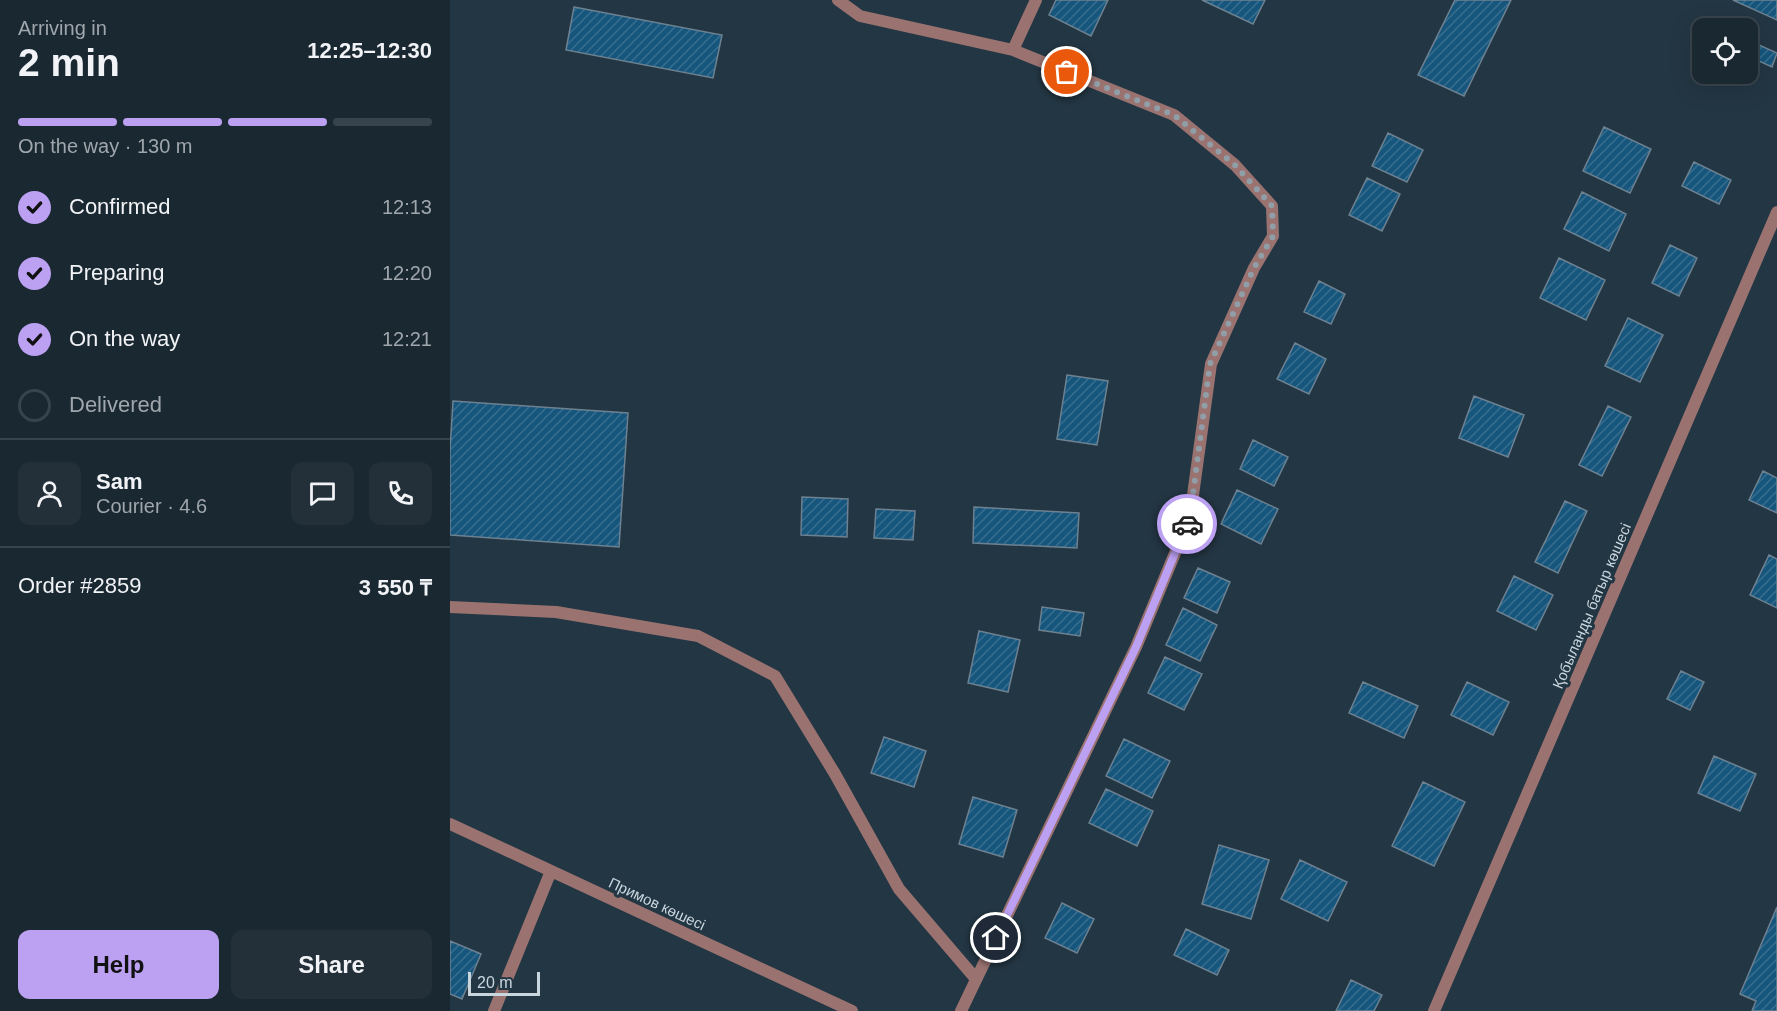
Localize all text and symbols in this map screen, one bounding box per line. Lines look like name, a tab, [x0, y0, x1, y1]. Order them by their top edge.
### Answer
text: Arriving in	[18, 17, 107, 39]
map controls	[1692, 18, 1758, 84]
button: locate	[1692, 18, 1758, 84]
text: 12:25–12:30	[307, 38, 432, 63]
text: 2 min	[18, 41, 120, 84]
pin	[1041, 46, 1092, 97]
icon: bag	[1050, 55, 1083, 88]
text: On the way · 130 m	[18, 135, 193, 157]
icon: check	[18, 191, 51, 224]
text: Confirmed	[69, 194, 170, 219]
text: 12:13	[382, 196, 432, 218]
icon: check	[18, 257, 51, 290]
text: Preparing	[69, 260, 164, 285]
text: 12:20	[382, 262, 432, 284]
icon: check	[18, 323, 51, 356]
text: On the way	[69, 326, 180, 351]
text: 12:21	[382, 328, 432, 350]
text: Delivered	[69, 392, 162, 417]
button: person	[18, 462, 81, 525]
button: chat	[291, 462, 354, 525]
button: phone	[369, 462, 432, 525]
text: Sam	[96, 469, 142, 494]
courier	[1157, 494, 1217, 554]
text: Courier · 4.6	[96, 495, 207, 517]
icon: car	[1171, 508, 1204, 541]
street label: Қобыланды батыр көшесі	[1549, 521, 1634, 691]
text: Order #2859	[18, 573, 142, 598]
text: 3 550 ₸	[359, 575, 432, 600]
street label: Примов көшесі	[606, 874, 708, 933]
pin	[970, 912, 1021, 963]
icon: home	[979, 921, 1012, 954]
button: Help	[18, 930, 219, 999]
button: Share	[231, 930, 432, 999]
scale bar	[468, 969, 540, 996]
text: 20 m	[477, 974, 513, 991]

